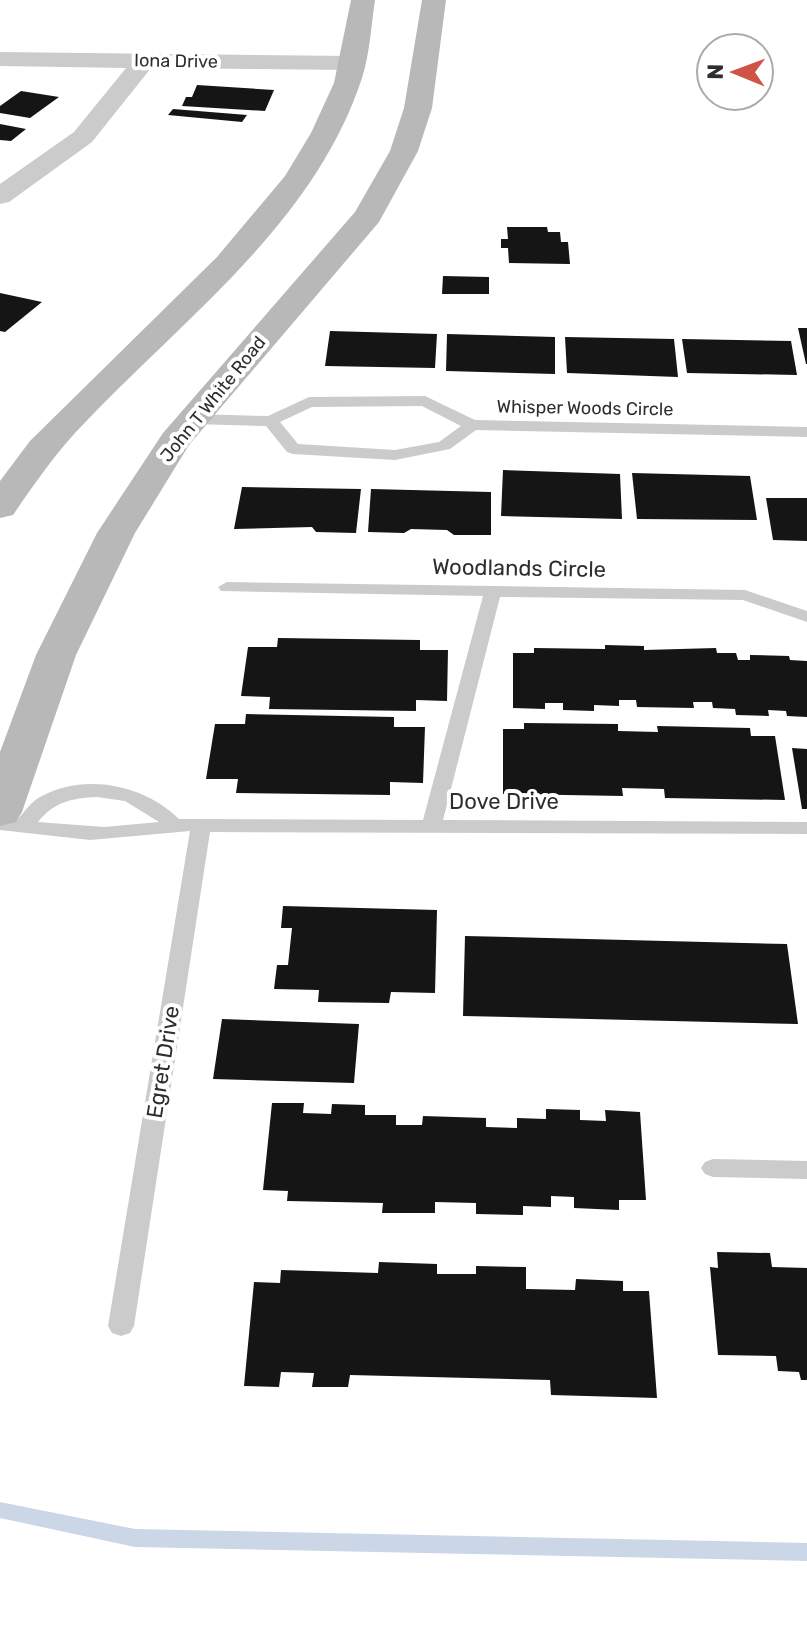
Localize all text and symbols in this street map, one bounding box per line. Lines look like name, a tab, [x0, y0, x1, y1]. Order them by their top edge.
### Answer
north arrow	[695, 32, 775, 112]
street label: Iona Drive	[134, 49, 218, 73]
text: N	[702, 64, 729, 80]
street label: John T White Road	[155, 332, 271, 466]
street label: Whisper Woods Circle	[496, 395, 674, 421]
street label: Woodlands Circle	[432, 553, 606, 583]
street label: Dove Drive	[449, 788, 559, 815]
street label: Egret Drive	[141, 1004, 185, 1120]

